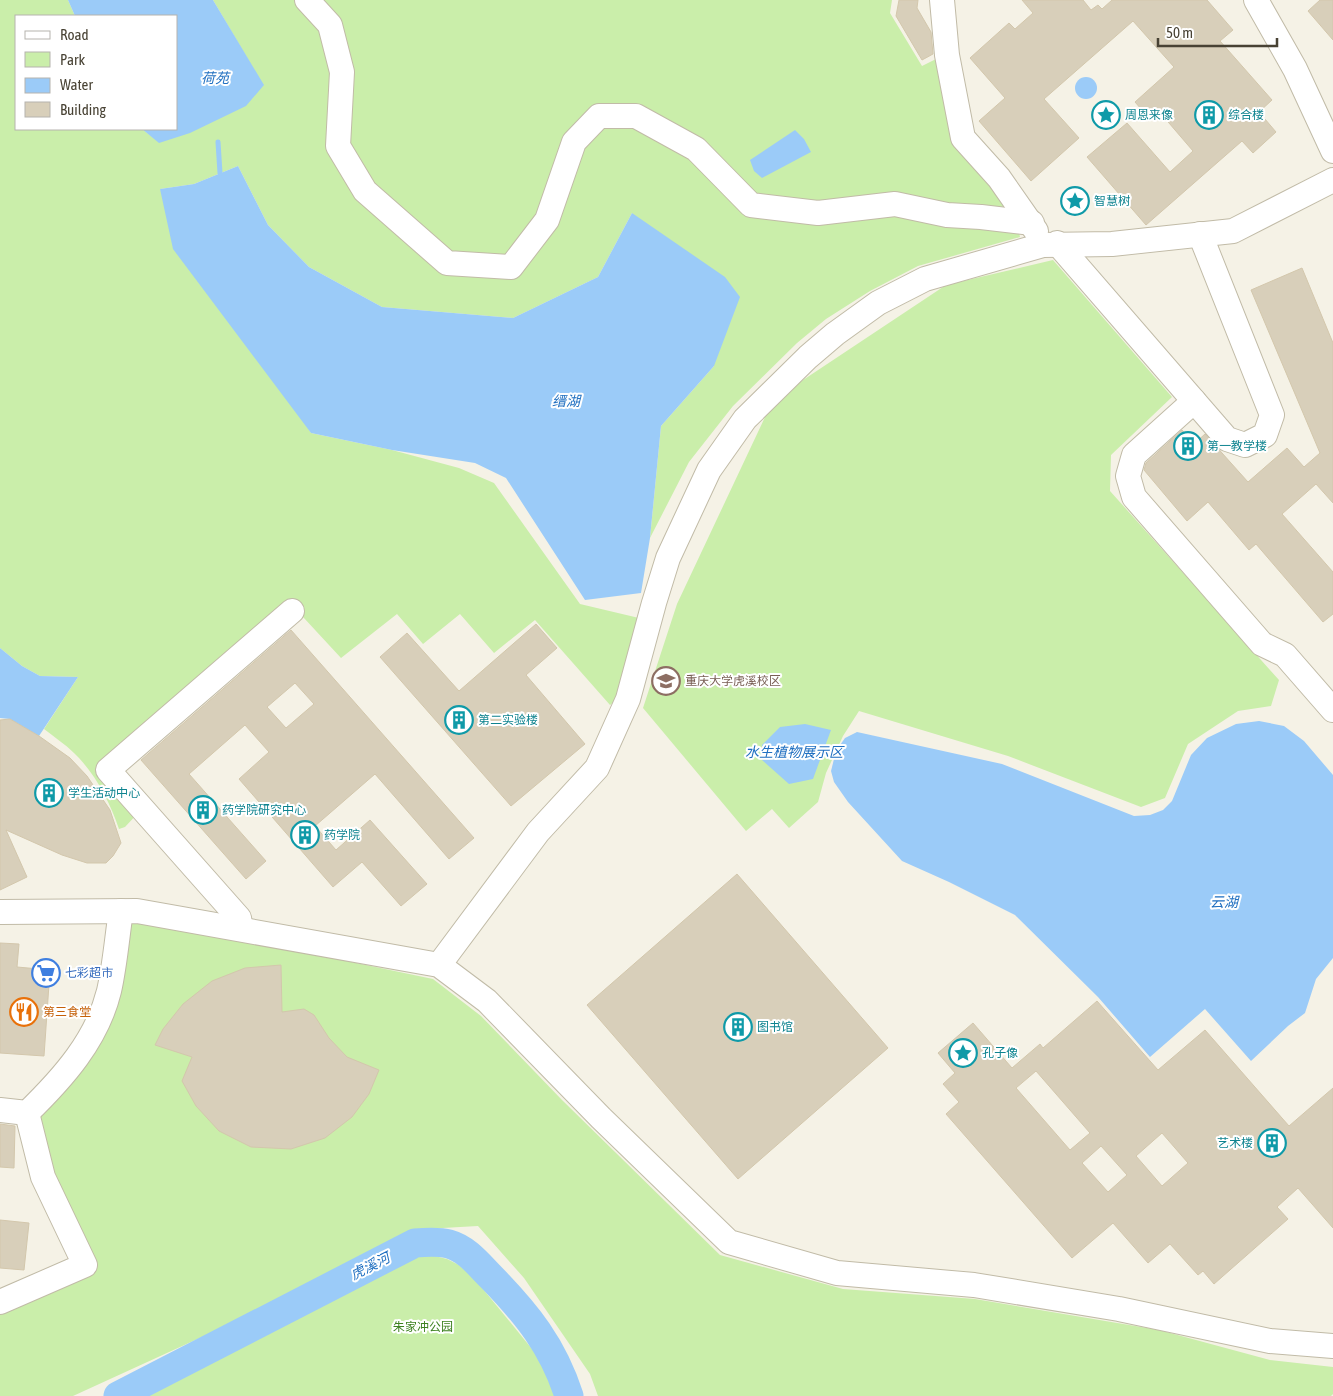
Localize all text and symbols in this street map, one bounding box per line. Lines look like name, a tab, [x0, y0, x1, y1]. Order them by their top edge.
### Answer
legend	[15, 15, 178, 130]
scale bar	[1158, 15, 1277, 47]
text: 50 m	[1166, 24, 1193, 41]
text: Road	[60, 26, 89, 43]
text: Park	[60, 51, 85, 68]
water label: 荷苑	[201, 70, 231, 86]
text: Water	[60, 76, 93, 93]
place icon: 周恩来像	[1091, 100, 1121, 130]
building icon: 综合楼	[1194, 100, 1224, 130]
text: Building	[60, 101, 106, 118]
place label: 周恩来像	[1125, 108, 1173, 122]
place label: 综合楼	[1228, 108, 1264, 122]
place icon: 智慧树	[1060, 186, 1090, 216]
place label: 智慧树	[1094, 194, 1130, 208]
water label: 缙湖	[552, 393, 582, 409]
building icon: 第一教学楼	[1173, 431, 1203, 461]
place label: 第一教学楼	[1207, 439, 1267, 453]
school or university icon: 重庆大学虎溪校区	[651, 666, 681, 696]
place label: 重庆大学虎溪校区	[685, 674, 781, 688]
building icon: 第二实验楼	[444, 705, 474, 735]
place label: 第二实验楼	[478, 713, 538, 727]
water label: 水生植物展示区	[745, 744, 845, 760]
building icon: 学生活动中心	[34, 778, 64, 808]
place label: 学生活动中心	[68, 786, 140, 800]
building icon: 药学院研究中心	[188, 795, 218, 825]
place label: 药学院研究中心	[222, 803, 306, 817]
building icon: 药学院	[290, 820, 320, 850]
place label: 药学院	[324, 828, 360, 842]
water label: 云湖	[1210, 894, 1240, 910]
supermarket icon: 七彩超市	[31, 958, 61, 988]
place label: 七彩超市	[65, 966, 113, 980]
restaurant icon: 第三食堂	[9, 997, 39, 1027]
place label: 第三食堂	[43, 1005, 91, 1019]
building icon: 图书馆	[723, 1012, 753, 1042]
place label: 图书馆	[757, 1020, 793, 1034]
place icon: 孔子像	[948, 1038, 978, 1068]
place label: 孔子像	[982, 1046, 1018, 1060]
building icon: 艺术楼	[1257, 1128, 1287, 1158]
place label: 艺术楼	[1217, 1136, 1253, 1150]
water label: 虎溪河	[348, 1248, 395, 1283]
park label: 朱家冲公园	[393, 1320, 453, 1334]

